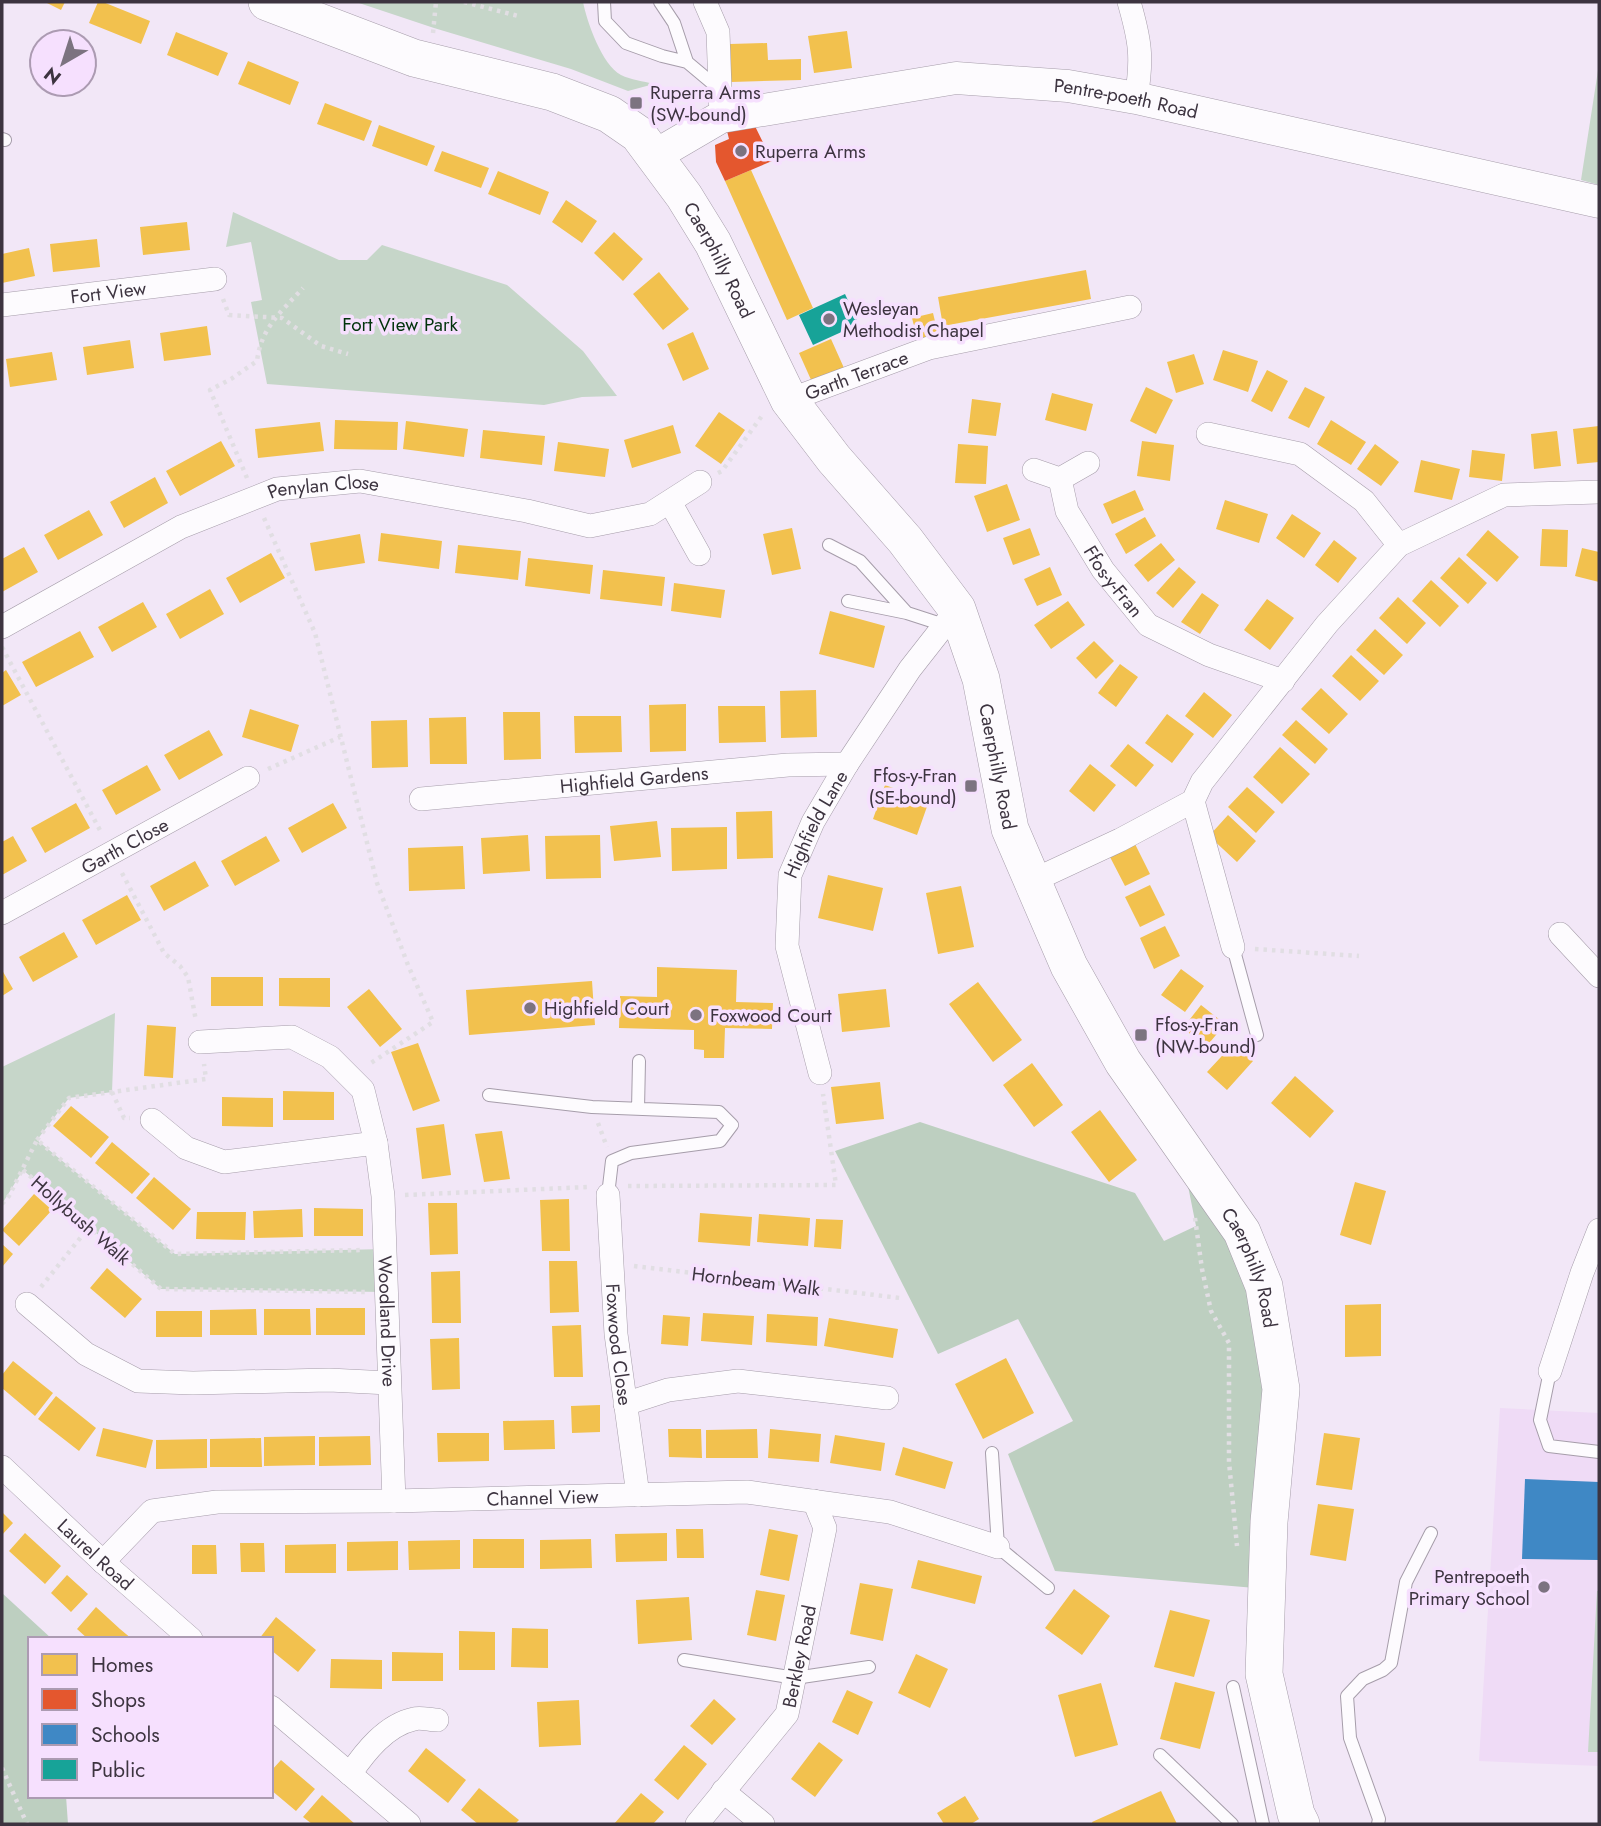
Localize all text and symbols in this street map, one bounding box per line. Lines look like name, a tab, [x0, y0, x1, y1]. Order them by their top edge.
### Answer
north arrow	[28, 28, 98, 98]
text: N	[38, 61, 67, 91]
street label: Pentre-poeth Road	[1053, 72, 1201, 126]
place label: Ruperra Arms (SW-bound)	[650, 79, 761, 128]
marker: Ruperra Arms (SW-bound)	[628, 95, 644, 111]
place label: Ruperra Arms	[755, 138, 866, 165]
marker: Ruperra Arms	[733, 143, 749, 159]
street label: Caerphilly Road	[677, 197, 760, 323]
street label: Fort View	[69, 275, 148, 311]
place label: Wesleyan Methodist Chapel	[843, 295, 984, 344]
park label: Fort View Park	[342, 311, 458, 338]
marker: Wesleyan Methodist Chapel	[821, 311, 837, 327]
street label: Garth Terrace	[801, 344, 912, 407]
street label: Penylan Close	[263, 468, 382, 505]
street label: Ffos-y-Fran	[1077, 540, 1149, 623]
street label: Caerphilly Road	[972, 701, 1023, 832]
street label: Highfield Gardens	[559, 759, 710, 800]
place label: Ffos-y-Fran (SE-bound)	[868, 762, 957, 811]
street label: Highfield Lane	[777, 765, 854, 883]
marker: Ffos-y-Fran (SE-bound)	[963, 778, 979, 794]
street label: Garth Close	[76, 811, 174, 881]
place label: Highfield Court	[544, 995, 669, 1022]
marker: Highfield Court	[522, 1000, 538, 1016]
place label: Foxwood Court	[710, 1002, 832, 1029]
marker: Foxwood Court	[688, 1007, 704, 1023]
place label: Ffos-y-Fran (NW-bound)	[1155, 1011, 1256, 1060]
marker: Ffos-y-Fran (NW-bound)	[1133, 1027, 1149, 1043]
street label: Hollybush Walk	[25, 1170, 137, 1272]
street label: Caerphilly Road	[1215, 1202, 1284, 1330]
street label: Woodland Drive	[371, 1255, 403, 1387]
street label: Hornbeam Walk	[690, 1260, 822, 1303]
street label: Foxwood Close	[599, 1283, 639, 1407]
street label: Channel View	[486, 1483, 599, 1513]
street label: Laurel Road	[51, 1513, 139, 1597]
place label: Pentrepoeth Primary School	[1409, 1563, 1530, 1612]
marker: Pentrepoeth Primary School	[1536, 1579, 1552, 1595]
street label: Berkley Road	[776, 1603, 823, 1710]
legend	[28, 1637, 273, 1798]
text: Homes	[91, 1650, 153, 1680]
text: Shops	[91, 1685, 145, 1715]
text: Schools	[91, 1720, 160, 1750]
text: Public	[91, 1755, 145, 1785]

